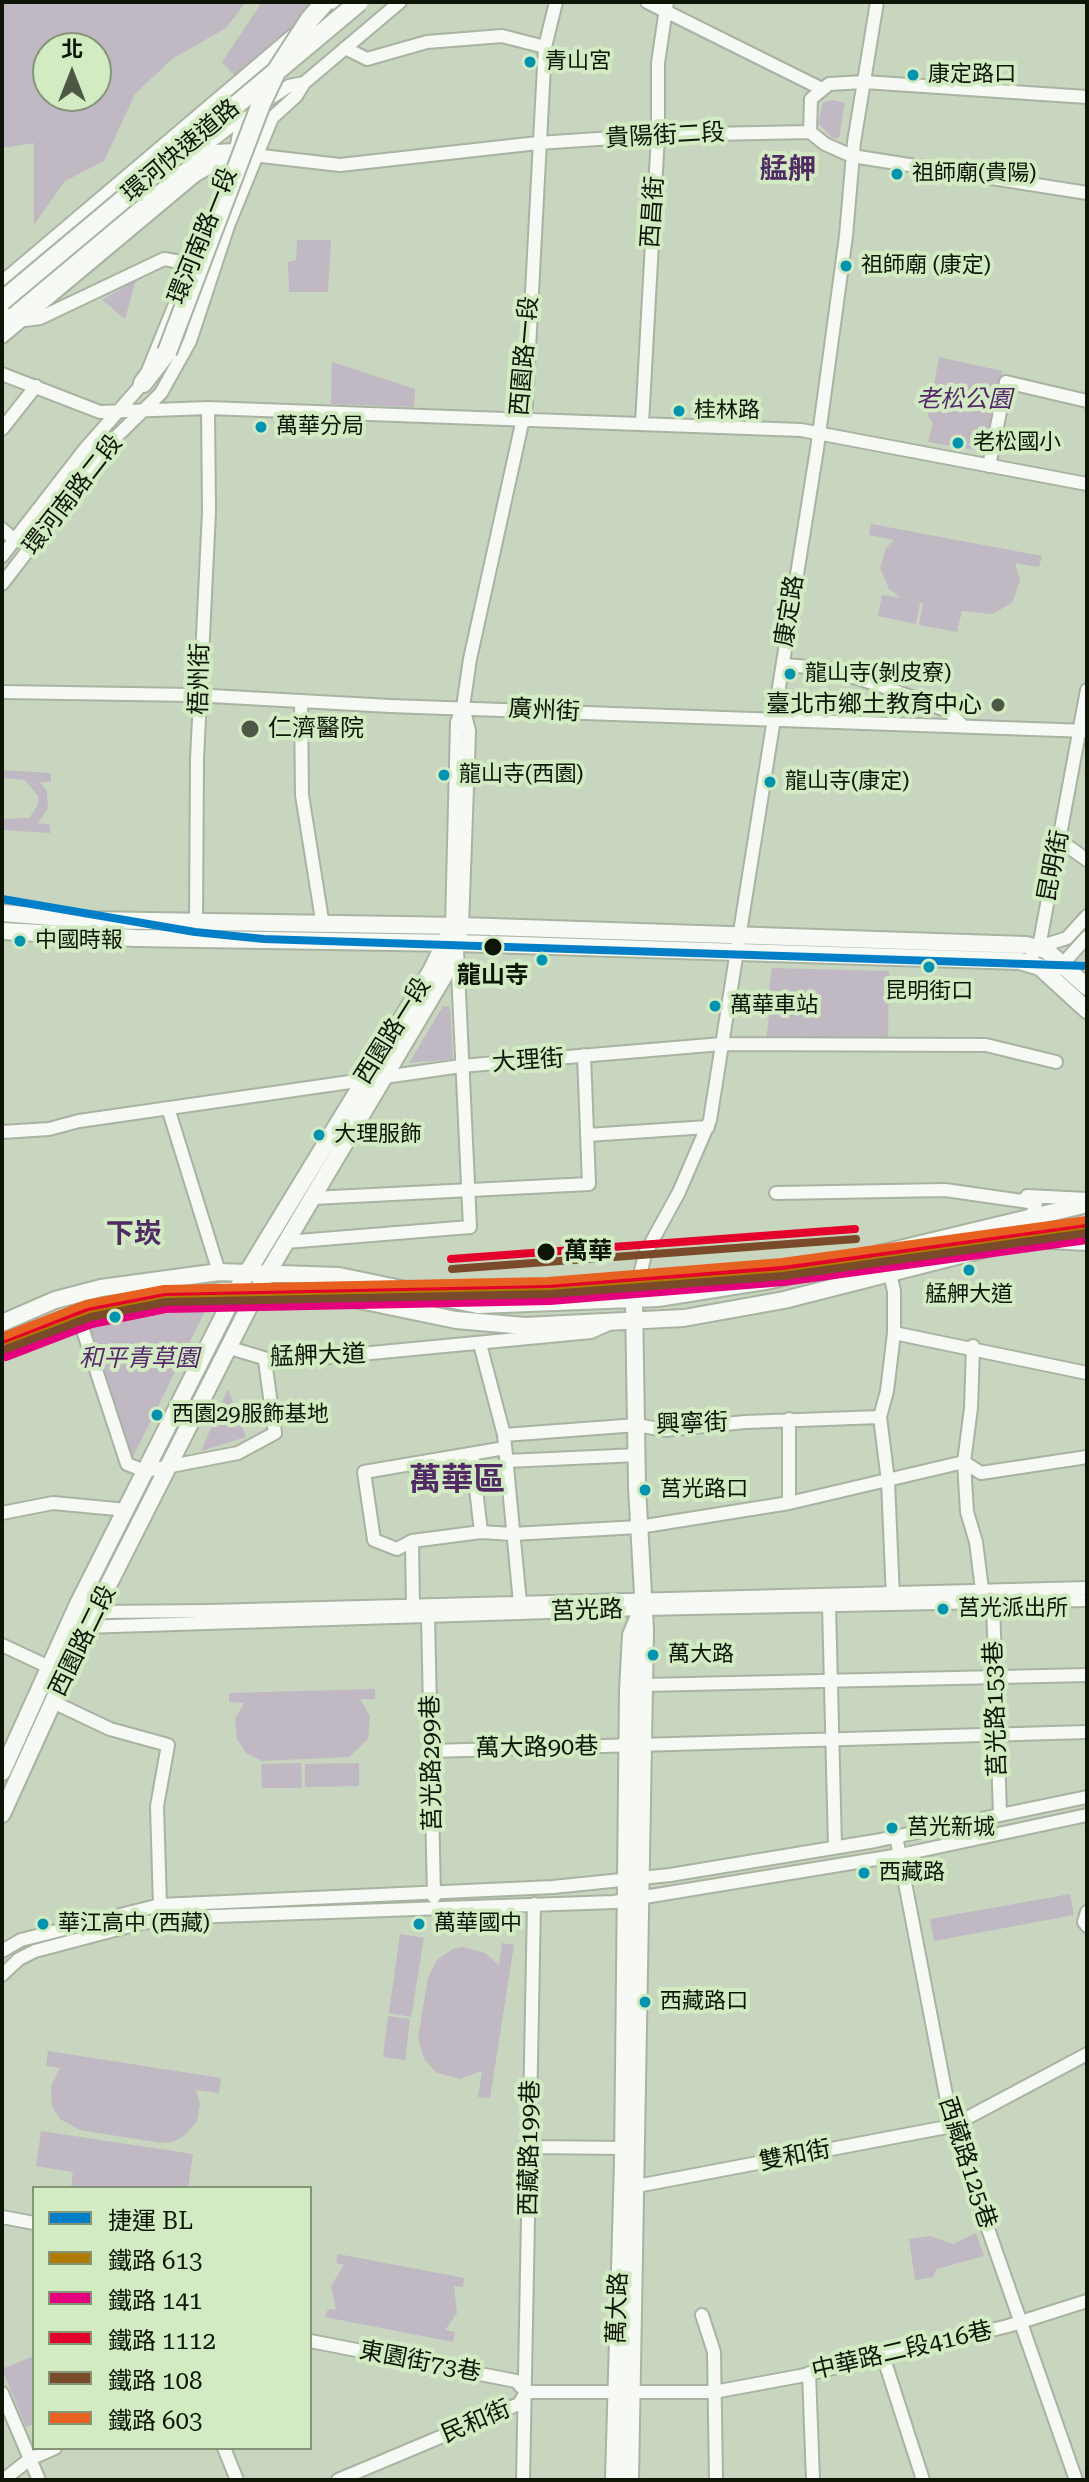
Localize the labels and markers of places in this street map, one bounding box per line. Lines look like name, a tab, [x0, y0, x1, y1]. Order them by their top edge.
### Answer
place label: 青山宮	[545, 49, 611, 75]
marker: 青山宮	[522, 54, 538, 70]
place label: 康定路口	[928, 62, 1016, 88]
marker: 康定路口	[905, 67, 921, 83]
place label: 祖師廟(貴陽)	[912, 161, 1036, 187]
marker: 祖師廟(貴陽)	[889, 166, 905, 182]
place label: 祖師廟 (康定)	[861, 253, 991, 279]
marker: 祖師廟 (康定)	[838, 258, 854, 274]
place label: 桂林路	[694, 398, 760, 424]
marker: 桂林路	[671, 403, 687, 419]
place label: 萬華分局	[276, 414, 364, 440]
marker: 萬華分局	[253, 419, 269, 435]
place label: 老松國小	[973, 430, 1061, 456]
marker: 老松國小	[950, 435, 966, 451]
place label: 龍山寺(剝皮寮)	[805, 661, 951, 687]
marker: 龍山寺(剝皮寮)	[782, 666, 798, 682]
place label: 臺北市鄉土教育中心	[766, 691, 982, 719]
marker: 臺北市鄉土教育中心	[989, 696, 1007, 714]
place label: 仁濟醫院	[268, 715, 364, 743]
marker: 仁濟醫院	[239, 718, 261, 740]
place label: 龍山寺(西園)	[459, 762, 583, 788]
marker: 龍山寺(西園)	[436, 767, 452, 783]
place label: 龍山寺(康定)	[785, 769, 909, 795]
marker: 龍山寺(康定)	[762, 774, 778, 790]
place label: 中國時報	[35, 928, 123, 954]
marker: 中國時報	[12, 933, 28, 949]
marker: 龍山寺	[482, 936, 504, 958]
unlabelled marker	[534, 952, 550, 968]
marker: 昆明街口	[921, 959, 937, 975]
place label: 龍山寺	[457, 962, 529, 990]
place label: 昆明街口	[885, 979, 973, 1005]
place label: 萬華車站	[730, 993, 818, 1019]
marker: 萬華車站	[707, 998, 723, 1014]
place label: 大理服飾	[334, 1122, 422, 1148]
marker: 大理服飾	[311, 1127, 327, 1143]
place label: 萬華	[564, 1238, 612, 1266]
marker: 萬華	[535, 1241, 557, 1263]
marker: 艋舺大道	[961, 1262, 977, 1278]
place label: 艋舺大道	[925, 1282, 1013, 1308]
unlabelled marker	[107, 1309, 123, 1325]
place label: 西園29服飾基地	[172, 1402, 329, 1428]
marker: 西園29服飾基地	[149, 1407, 165, 1423]
place label: 莒光路口	[660, 1477, 748, 1503]
marker: 莒光路口	[637, 1482, 653, 1498]
place label: 莒光派出所	[958, 1596, 1068, 1622]
marker: 莒光派出所	[935, 1601, 951, 1617]
place label: 萬大路	[668, 1642, 734, 1668]
marker: 萬大路	[645, 1647, 661, 1663]
place label: 莒光新城	[907, 1815, 995, 1841]
marker: 莒光新城	[884, 1820, 900, 1836]
place label: 西藏路	[879, 1860, 945, 1886]
marker: 西藏路	[856, 1865, 872, 1881]
place label: 華江高中 (西藏)	[58, 1911, 210, 1937]
place label: 萬華國中	[434, 1911, 522, 1937]
marker: 華江高中 (西藏)	[35, 1916, 51, 1932]
marker: 萬華國中	[411, 1916, 427, 1932]
place label: 西藏路口	[660, 1989, 748, 2015]
marker: 西藏路口	[637, 1994, 653, 2010]

